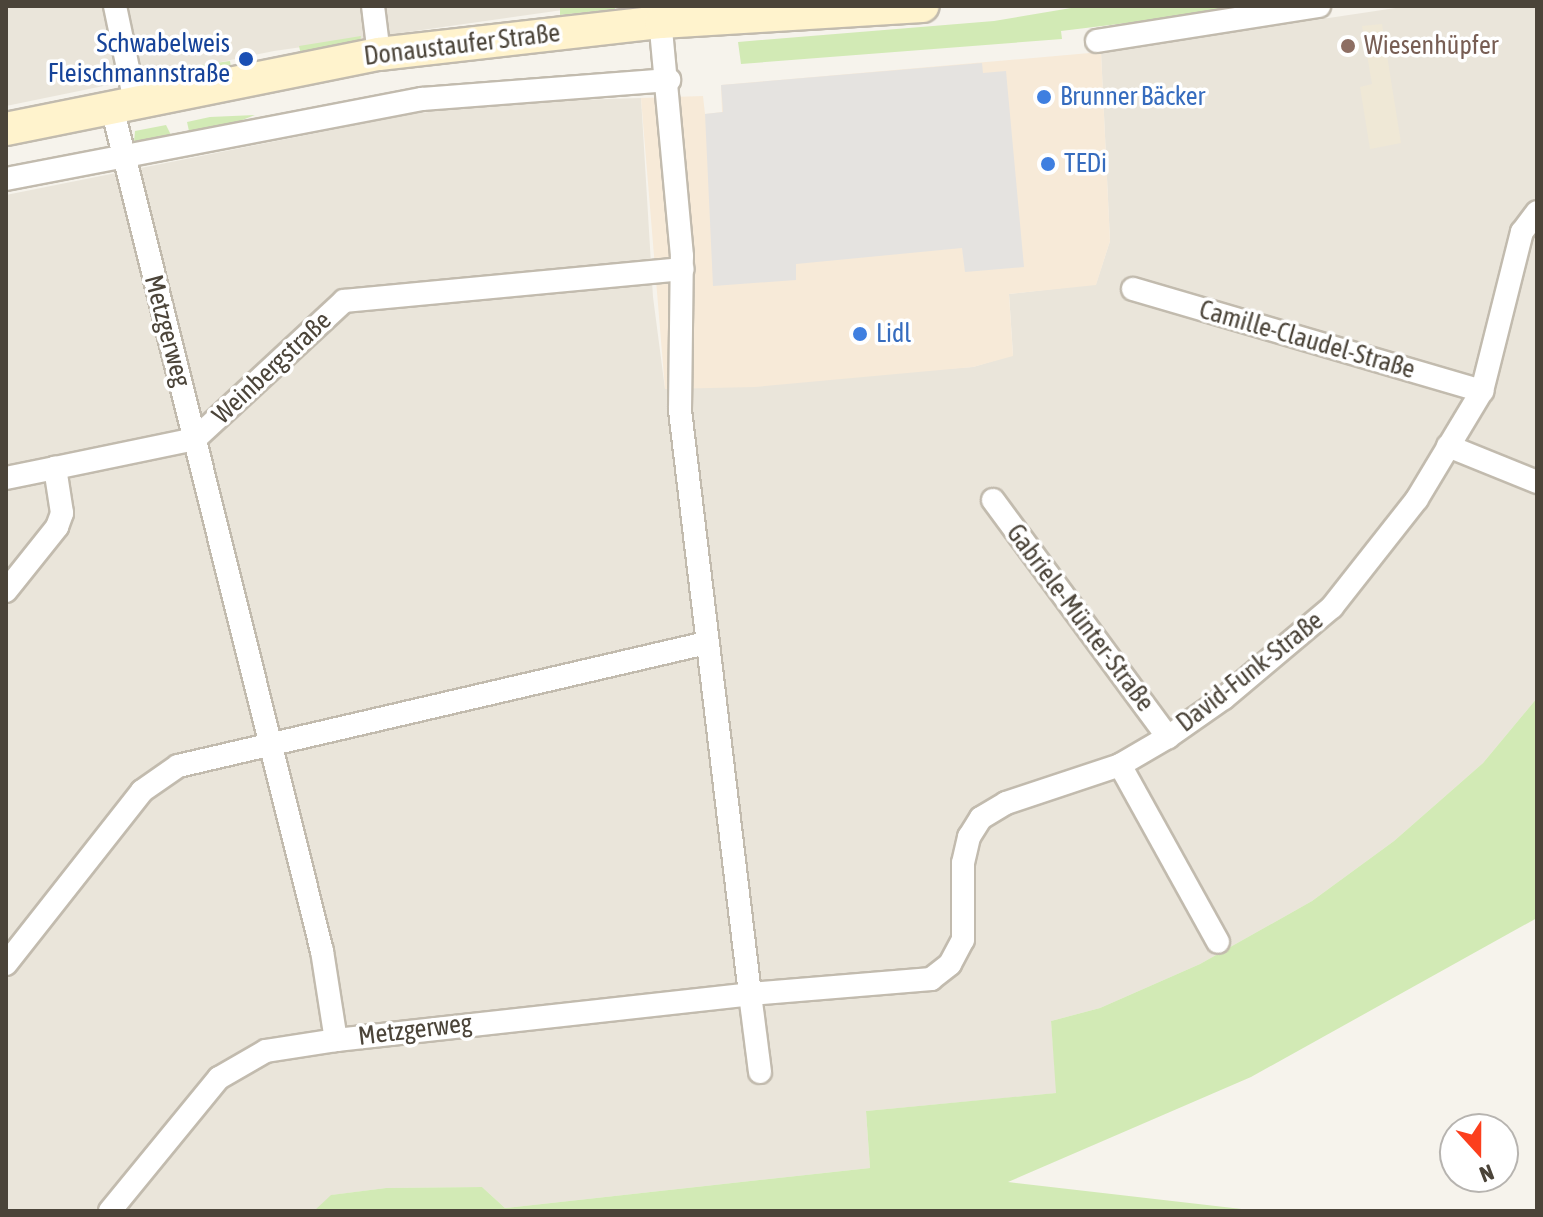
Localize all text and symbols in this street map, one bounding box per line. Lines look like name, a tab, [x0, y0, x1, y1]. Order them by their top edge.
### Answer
street label: Donaustaufer Straße	[362, 17, 562, 73]
place label: Schwabelweis Fleischmannstraße	[48, 28, 230, 90]
place label: Wiesenhüpfer	[1364, 30, 1498, 62]
marker: Wiesenhüpfer	[1339, 37, 1357, 55]
marker: Schwabelweis Fleischmannstraße	[237, 50, 255, 68]
place label: Brunner Bäcker	[1060, 81, 1205, 113]
marker: Brunner Bäcker	[1035, 88, 1053, 106]
place label: TEDi	[1064, 148, 1107, 180]
marker: TEDi	[1039, 155, 1057, 173]
street label: Metzgerweg	[137, 272, 197, 390]
street label: Camille-Claudel-Straße	[1196, 294, 1418, 386]
street label: Weinbergstraße	[206, 305, 338, 431]
place label: Lidl	[876, 318, 911, 350]
marker: Lidl	[851, 325, 869, 343]
street label: Gabriele-Münter-Straße	[1000, 518, 1160, 718]
street label: David-Funk-Straße	[1171, 605, 1329, 739]
street label: Metzgerweg	[356, 1008, 474, 1052]
north arrow	[1439, 1113, 1519, 1193]
text: N	[1476, 1159, 1498, 1188]

